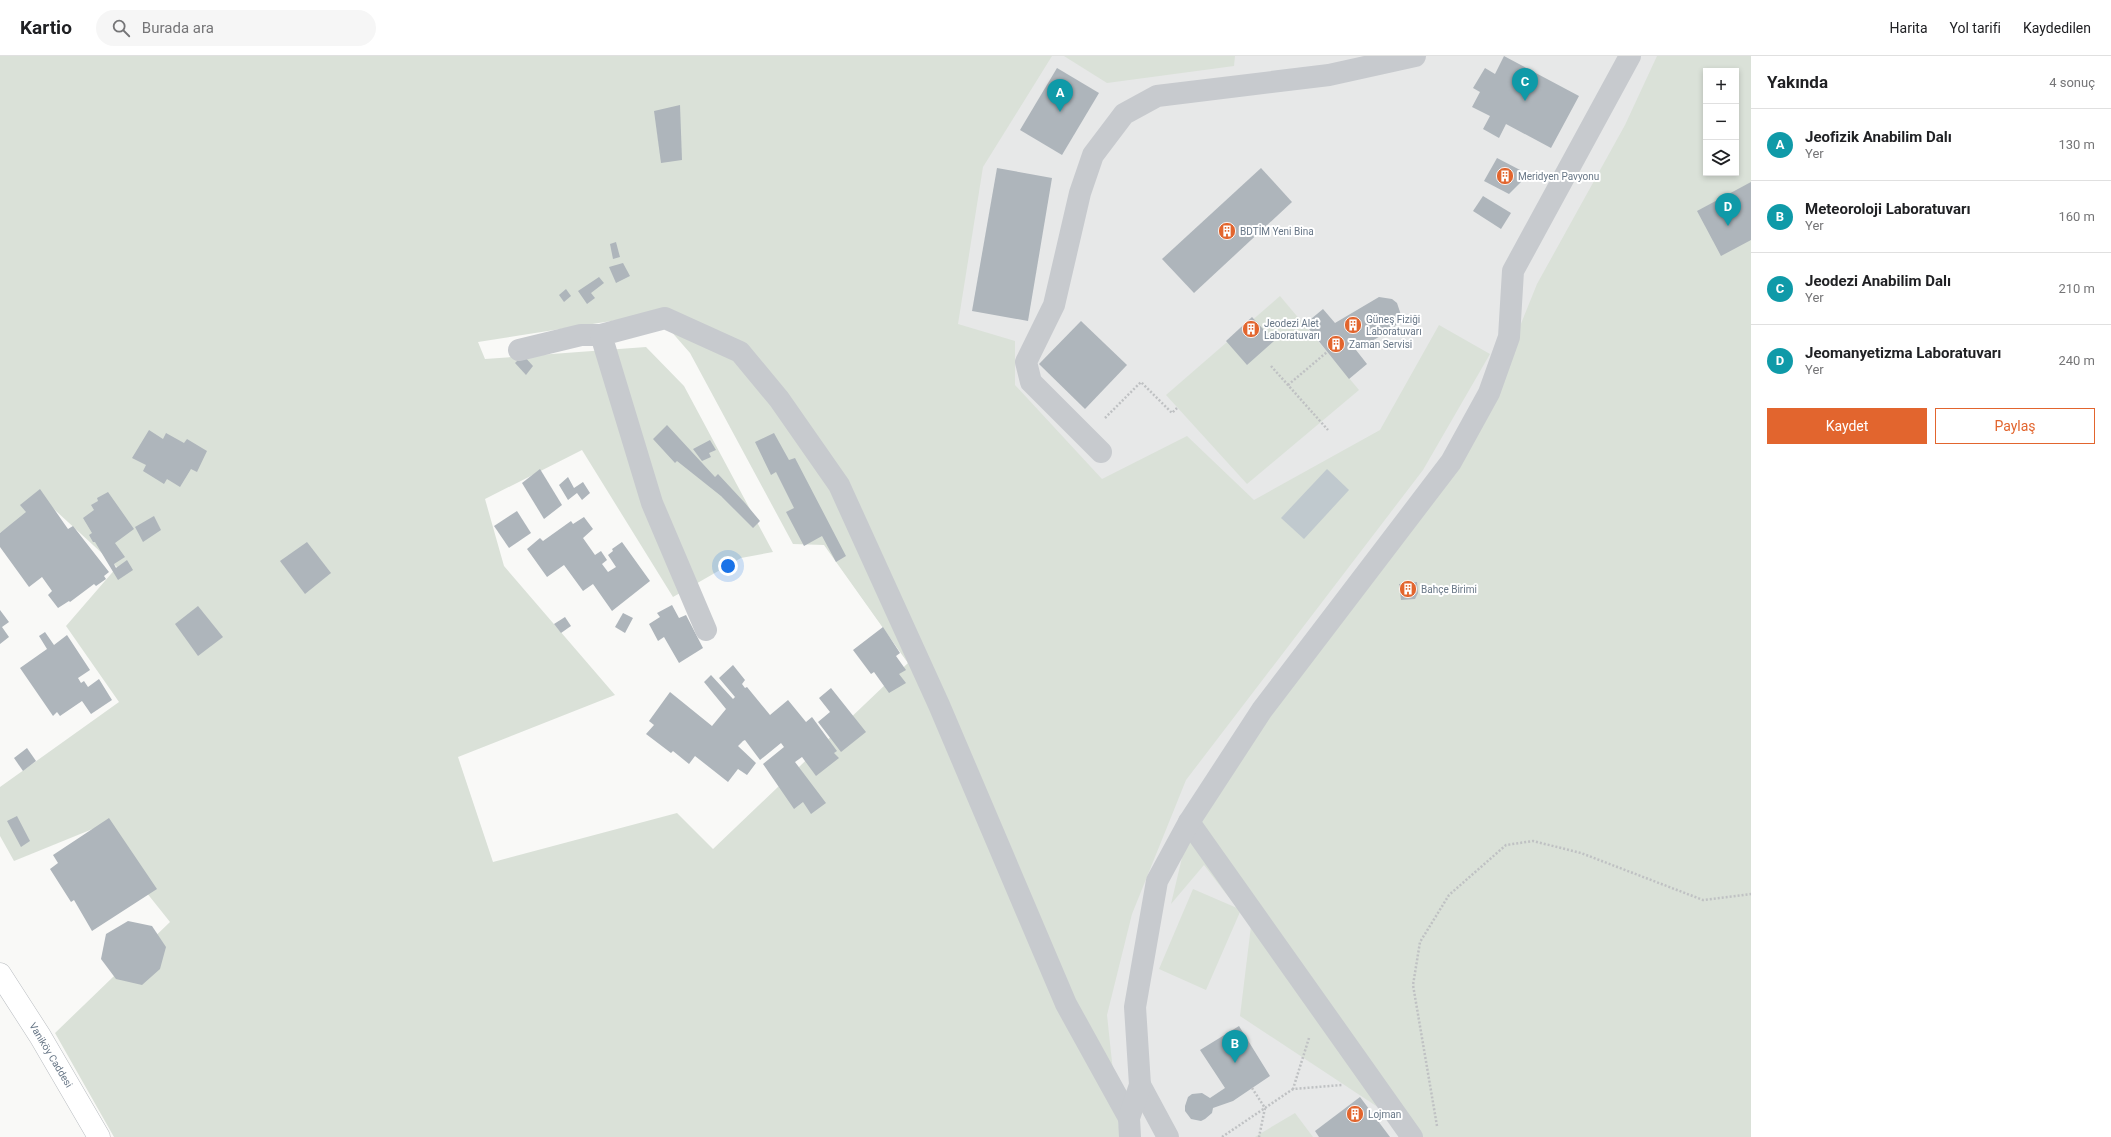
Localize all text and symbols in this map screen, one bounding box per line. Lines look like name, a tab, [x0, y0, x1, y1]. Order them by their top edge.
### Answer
search box	[96, 10, 376, 46]
text: Kartio	[20, 16, 72, 39]
icon: search	[110, 17, 132, 39]
text: Burada ara	[142, 19, 214, 37]
text: Harita	[1890, 20, 1928, 36]
text: Yol tarifi	[1950, 20, 2001, 36]
text: Kaydedilen	[2023, 20, 2091, 36]
pin: C	[1512, 68, 1538, 101]
map controls	[1703, 68, 1739, 176]
button: +	[1703, 68, 1739, 104]
text: Yakında	[1767, 72, 1828, 92]
text: 4 sonuç	[2049, 75, 2095, 90]
pin: A	[1047, 79, 1073, 112]
button: −	[1703, 104, 1739, 140]
text: Jeofizik Anabilim Dalı	[1805, 128, 1952, 146]
text: A	[1776, 137, 1784, 152]
text: 130 m	[2058, 137, 2095, 152]
button: layers	[1703, 140, 1739, 176]
text: Yer	[1805, 146, 1824, 161]
building icon: Meridyen Pavyonu	[1495, 166, 1515, 186]
place label: Meridyen Pavyonu	[1518, 171, 1599, 182]
pin: D	[1715, 193, 1741, 226]
text: Meteoroloji Laboratuvarı	[1805, 200, 1971, 218]
text: B	[1776, 209, 1784, 224]
text: 160 m	[2058, 209, 2095, 224]
text: Yer	[1805, 218, 1824, 233]
building icon: BDTİM Yeni Bina	[1217, 221, 1237, 241]
place label: BDTİM Yeni Bina	[1240, 225, 1314, 237]
text: Jeodezi Anabilim Dalı	[1805, 272, 1951, 290]
text: C	[1776, 281, 1784, 296]
text: 210 m	[2058, 281, 2095, 296]
text: Yer	[1805, 290, 1824, 305]
place label: Güneş Fiziği Laboratuvarı	[1366, 314, 1422, 337]
building icon: Güneş Fiziği Laboratuvarı	[1343, 315, 1363, 335]
place label: Jeodezi Alet Laboratuvarı	[1264, 318, 1320, 341]
building icon: Jeodezi Alet Laboratuvarı	[1241, 319, 1261, 339]
building icon: Zaman Servisi	[1326, 334, 1346, 354]
place label: Zaman Servisi	[1349, 339, 1412, 350]
text: Jeomanyetizma Laboratuvarı	[1805, 344, 2001, 362]
text: D	[1776, 353, 1784, 368]
text: 240 m	[2058, 353, 2095, 368]
text: Yer	[1805, 362, 1824, 377]
button: Kaydet	[1767, 408, 1927, 444]
button: Paylaş	[1935, 408, 2095, 444]
your location	[718, 556, 738, 576]
building icon: Bahçe Birimi	[1398, 579, 1418, 599]
place label: Bahçe Birimi	[1421, 584, 1477, 595]
street label: Vaniköy Caddesi	[27, 1021, 75, 1089]
pin: B	[1222, 1030, 1248, 1063]
building icon: Lojman	[1345, 1104, 1365, 1124]
place label: Lojman	[1368, 1109, 1401, 1120]

